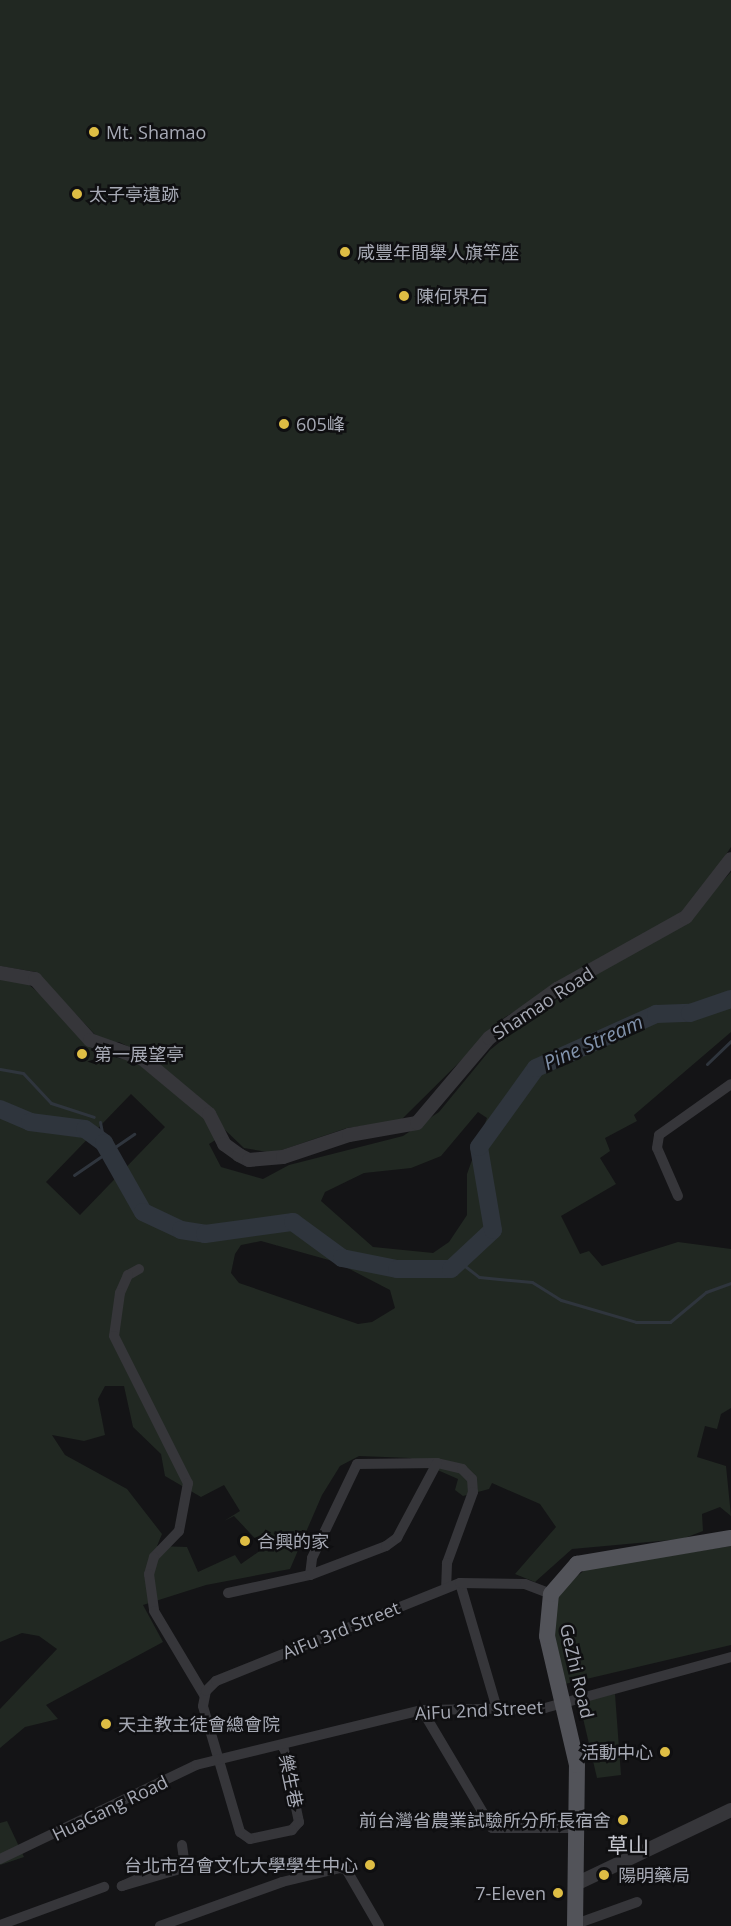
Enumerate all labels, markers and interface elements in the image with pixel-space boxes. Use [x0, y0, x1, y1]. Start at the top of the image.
place label: Mt. Shamao [106, 121, 206, 143]
marker: Mt. Shamao [87, 125, 101, 139]
place label: 太子亭遺跡 [89, 183, 179, 205]
marker: 太子亭遺跡 [70, 187, 84, 201]
place label: 咸豐年間舉人旗竿座 [357, 241, 519, 263]
marker: 咸豐年間舉人旗竿座 [338, 245, 352, 259]
place label: 陳何界石 [416, 285, 488, 307]
marker: 陳何界石 [397, 289, 411, 303]
place label: 605峰 [296, 413, 345, 435]
marker: 605峰 [277, 417, 291, 431]
street label: Shamao Road [488, 962, 598, 1044]
water label: Pine Stream [540, 1009, 646, 1075]
place label: 第一展望亭 [94, 1043, 184, 1065]
marker: 第一展望亭 [75, 1047, 89, 1061]
place label: 合興的家 [257, 1530, 329, 1552]
marker: 合興的家 [238, 1534, 252, 1548]
street label: AiFu 3rd Street [279, 1597, 403, 1663]
street label: GeZhi Road [556, 1621, 598, 1721]
street label: AiFu 2nd Street [414, 1696, 544, 1724]
place label: 天主教主徒會總會院 [118, 1713, 280, 1735]
marker: 天主教主徒會總會院 [99, 1717, 113, 1731]
place label: 活動中心 [581, 1741, 653, 1763]
marker: 活動中心 [658, 1745, 672, 1759]
street label: 樂生巷 [275, 1752, 307, 1810]
street label: HuaGang Road [49, 1771, 171, 1845]
place label: 前台灣省農業試驗所分所長宿舍 [359, 1809, 611, 1831]
marker: 前台灣省農業試驗所分所長宿舍 [616, 1813, 630, 1827]
district label: 草山 [607, 1832, 649, 1858]
place label: 台北市召會文化大學學生中心 [124, 1854, 358, 1876]
marker: 台北市召會文化大學學生中心 [363, 1858, 377, 1872]
place label: 陽明藥局 [618, 1864, 690, 1886]
marker: 陽明藥局 [595, 1866, 613, 1884]
place label: 7-Eleven [475, 1882, 546, 1904]
marker: 7-Eleven [551, 1886, 565, 1900]

